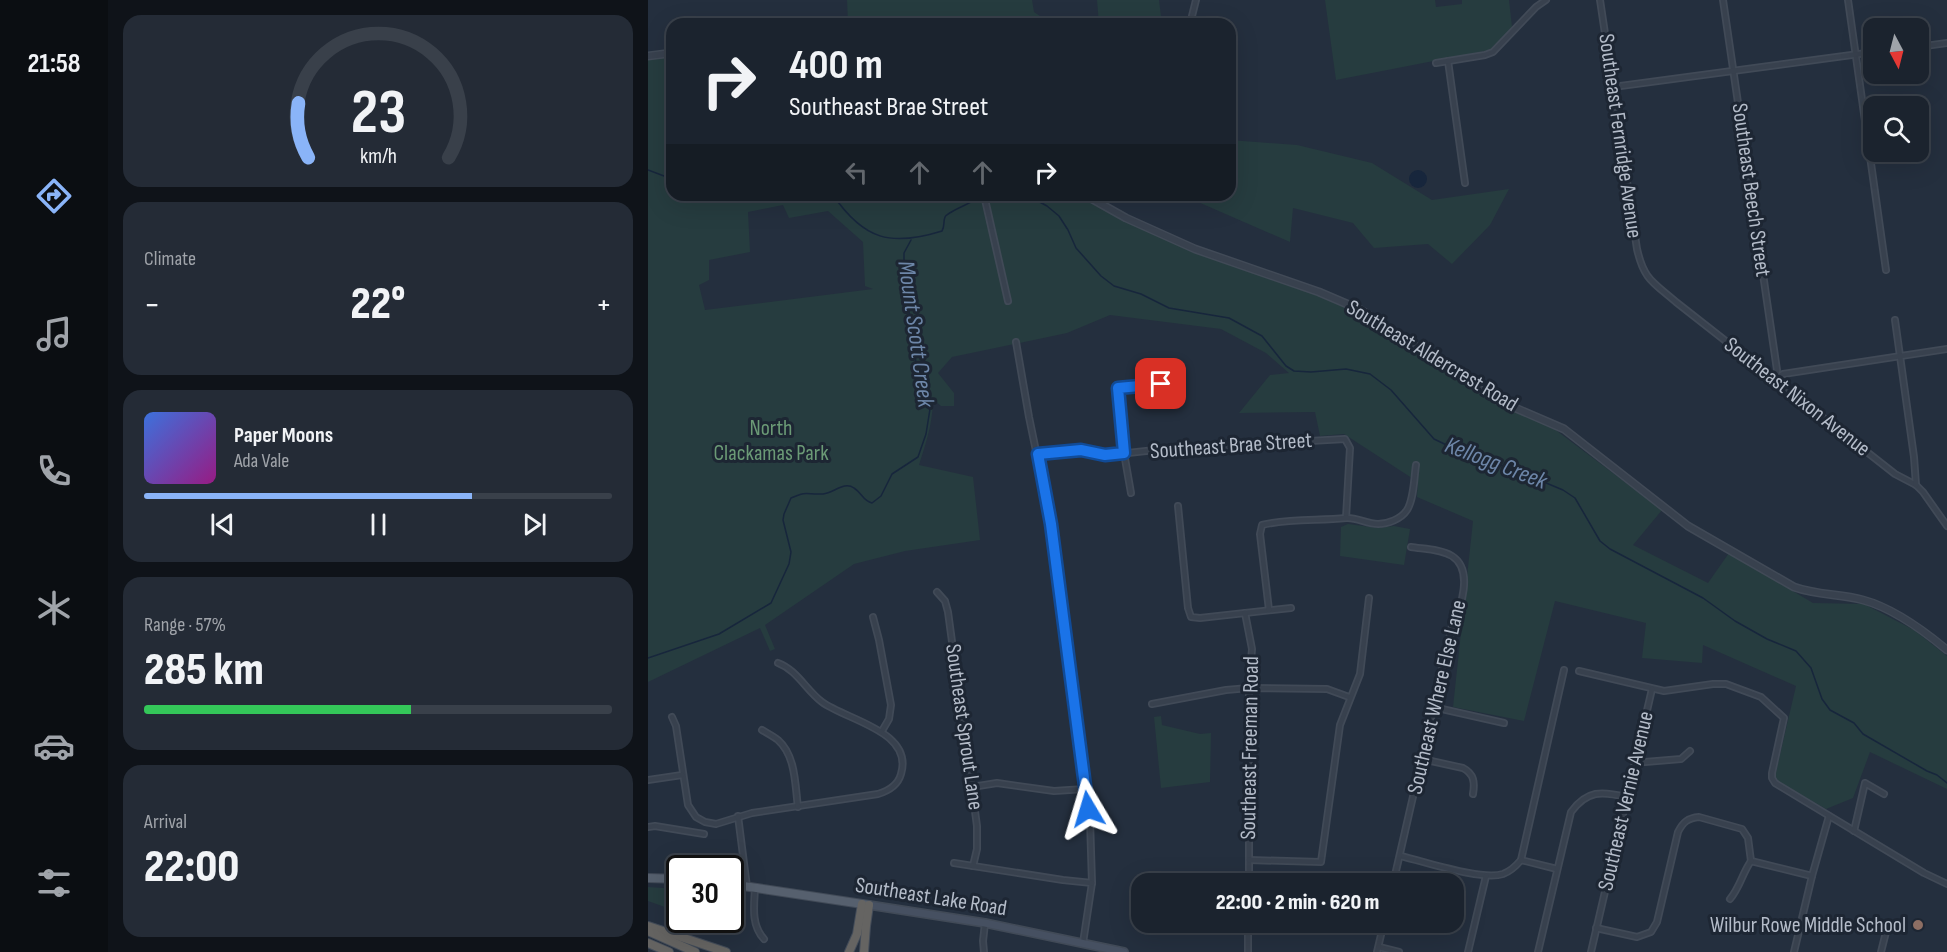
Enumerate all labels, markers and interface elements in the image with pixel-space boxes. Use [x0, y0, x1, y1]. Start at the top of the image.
north arrow [1863, 18, 1929, 84]
map controls [1863, 18, 1929, 162]
street label: Southeast Fernridge Avenue [1592, 32, 1648, 240]
text: 400 m [789, 40, 883, 91]
icon: right [690, 42, 768, 120]
text: 21:58 [27, 48, 81, 80]
text: 23 [350, 76, 406, 151]
text: Southeast Brae Street [789, 91, 988, 123]
button: search [1863, 96, 1929, 162]
street label: Southeast Beech Street [1725, 102, 1777, 279]
text: km/h [359, 145, 397, 170]
icon: left [840, 156, 873, 189]
icon: ahead [903, 156, 936, 189]
icon: ahead [966, 156, 999, 189]
icon: right [1029, 156, 1062, 189]
icon: directions [33, 175, 75, 217]
text: Climate [144, 247, 196, 271]
water label: Mount Scott Creek [891, 259, 941, 410]
text: 22° [350, 277, 406, 332]
text: − [144, 285, 160, 325]
text: + [596, 285, 612, 325]
street label: Southeast Aldercrest Road [1341, 294, 1523, 418]
icon: music [33, 313, 75, 355]
street label: Southeast Nixon Avenue [1718, 331, 1876, 463]
pin [1135, 358, 1186, 409]
icon: arrive [1144, 367, 1177, 400]
park label: North Clackamas Park [713, 415, 829, 467]
text: Paper Moons [234, 422, 333, 449]
street label: Southeast Brae Street [1149, 427, 1313, 465]
water label: Kellogg Creek [1441, 430, 1552, 496]
text: Ada Vale [234, 449, 289, 473]
icon: phone [33, 450, 75, 492]
icon: previous [206, 508, 239, 541]
icon: pause [362, 508, 395, 541]
icon: next [518, 508, 551, 541]
icon: climate [33, 587, 75, 629]
street label: Southeast Where Else Lane [1402, 597, 1472, 797]
text: Range · 57% [144, 613, 226, 637]
street label: Southeast Sprout Lane [939, 642, 989, 812]
text: 285 km [144, 643, 264, 698]
street label: Southeast Freeman Road [1235, 656, 1265, 840]
street label: Southeast Vernie Avenue [1592, 709, 1660, 893]
icon: car [33, 725, 75, 767]
position arrow [1056, 777, 1120, 841]
text: Arrival [144, 810, 187, 834]
text: 22:00 [144, 840, 239, 895]
speed limit sign: 30 [666, 855, 744, 933]
icon: filters [33, 862, 75, 904]
street label: Southeast Lake Road [853, 872, 1009, 922]
text: 22:00 · 2 min · 620 m [1216, 889, 1379, 916]
place label: Wilbur Rowe Middle School [1710, 912, 1906, 939]
marker: Wilbur Rowe Middle School [1911, 918, 1925, 932]

